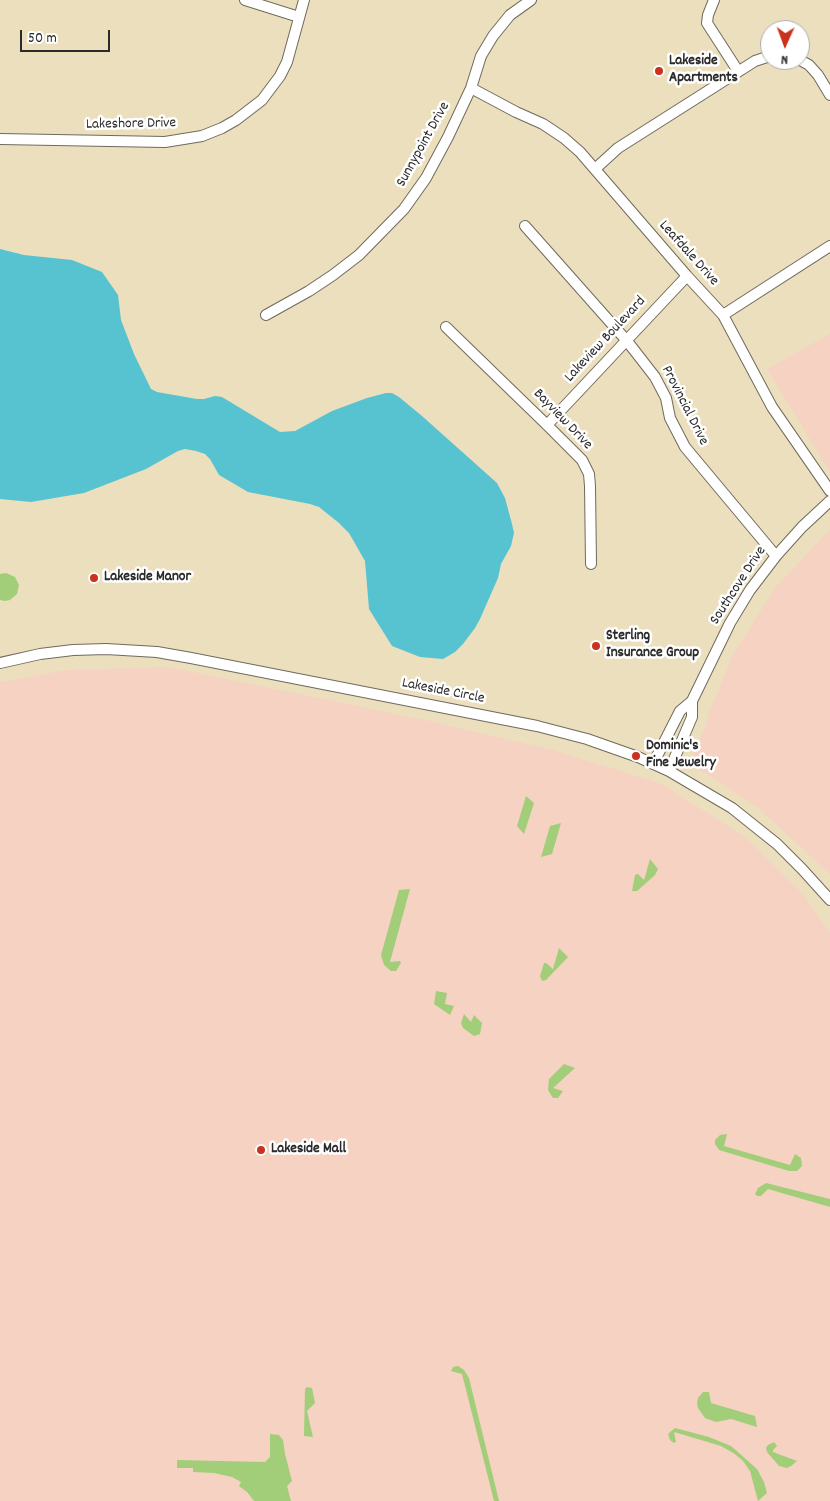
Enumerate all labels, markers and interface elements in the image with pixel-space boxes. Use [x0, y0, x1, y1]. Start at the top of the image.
scale bar [22, 20, 112, 52]
north arrow [760, 20, 810, 70]
text: 50 m [28, 28, 57, 50]
text: N [781, 49, 788, 69]
place label: Lakeside Apartments [669, 53, 738, 88]
marker: Lakeside Apartments [653, 65, 665, 77]
street label: Sunnypoint Drive [393, 99, 455, 191]
street label: Lakeshore Drive [86, 115, 176, 135]
street label: Leafdale Drive [654, 218, 722, 290]
street label: Lakeview Boulevard [562, 293, 650, 387]
street label: Provincial Drive [656, 363, 712, 449]
street label: Bayview Drive [528, 386, 596, 454]
street label: Southcove Drive [707, 543, 771, 629]
place label: Lakeside Manor [104, 569, 191, 587]
marker: Lakeside Manor [88, 572, 100, 584]
place label: Sterling Insurance Group [606, 628, 699, 663]
marker: Sterling Insurance Group [590, 640, 602, 652]
street label: Lakeside Circle [400, 675, 486, 709]
place label: Dominic's Fine Jewelry [646, 738, 716, 773]
marker: Dominic's Fine Jewelry [630, 750, 642, 762]
place label: Lakeside Mall [271, 1141, 346, 1159]
marker: Lakeside Mall [255, 1144, 267, 1156]

